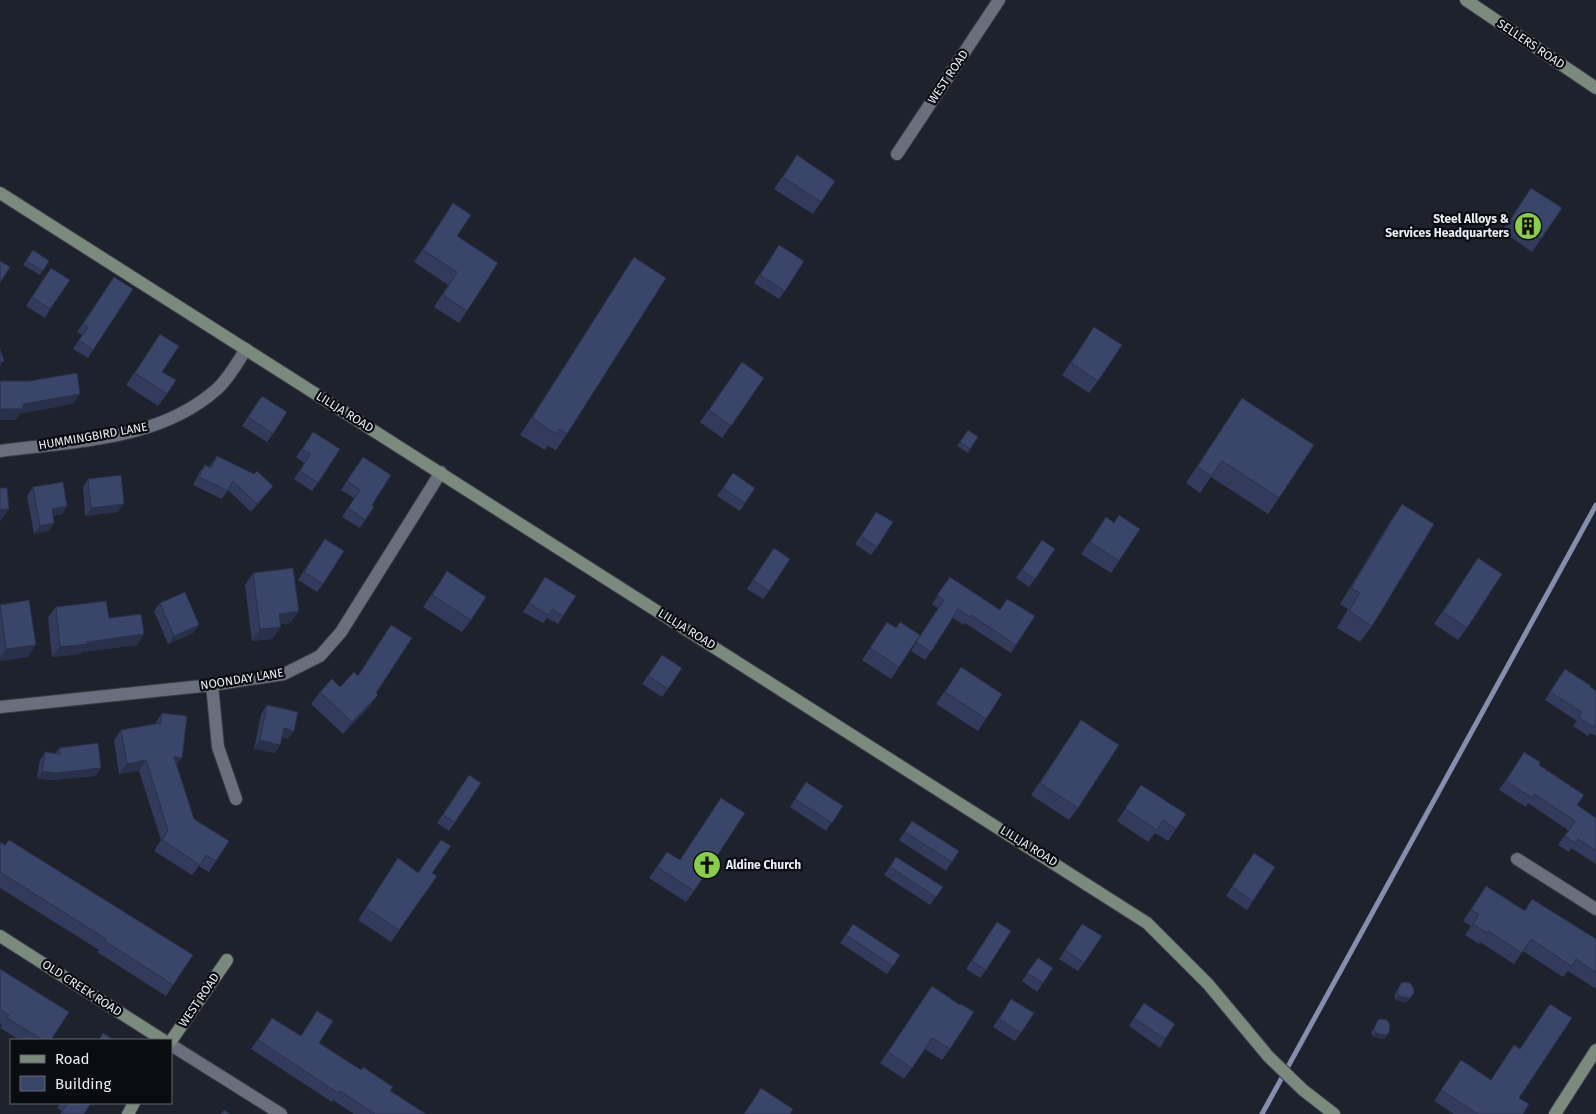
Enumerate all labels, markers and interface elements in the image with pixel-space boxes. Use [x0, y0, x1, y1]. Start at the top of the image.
street label: SELLERS ROAD [1495, 16, 1568, 72]
street label: WEST ROAD [925, 47, 971, 107]
building icon: Steel Alloys & Services Headquarters [1513, 211, 1543, 241]
place label: Steel Alloys & Services Headquarters [1385, 212, 1509, 240]
street label: LILLJA ROAD [314, 389, 376, 435]
street label: HUMMINGBIRD LANE [37, 420, 149, 452]
street label: LILLJA ROAD [656, 606, 718, 652]
street label: NOONDAY LANE [199, 666, 285, 692]
street label: LILLJA ROAD [998, 823, 1060, 869]
church icon: Aldine Church [692, 850, 722, 880]
place label: Aldine Church [725, 858, 801, 872]
street label: OLD CREEK ROAD [40, 957, 125, 1019]
street label: WEST ROAD [176, 970, 222, 1030]
legend [10, 1039, 172, 1104]
text: Road [55, 1050, 90, 1068]
text: Building [55, 1075, 111, 1093]

